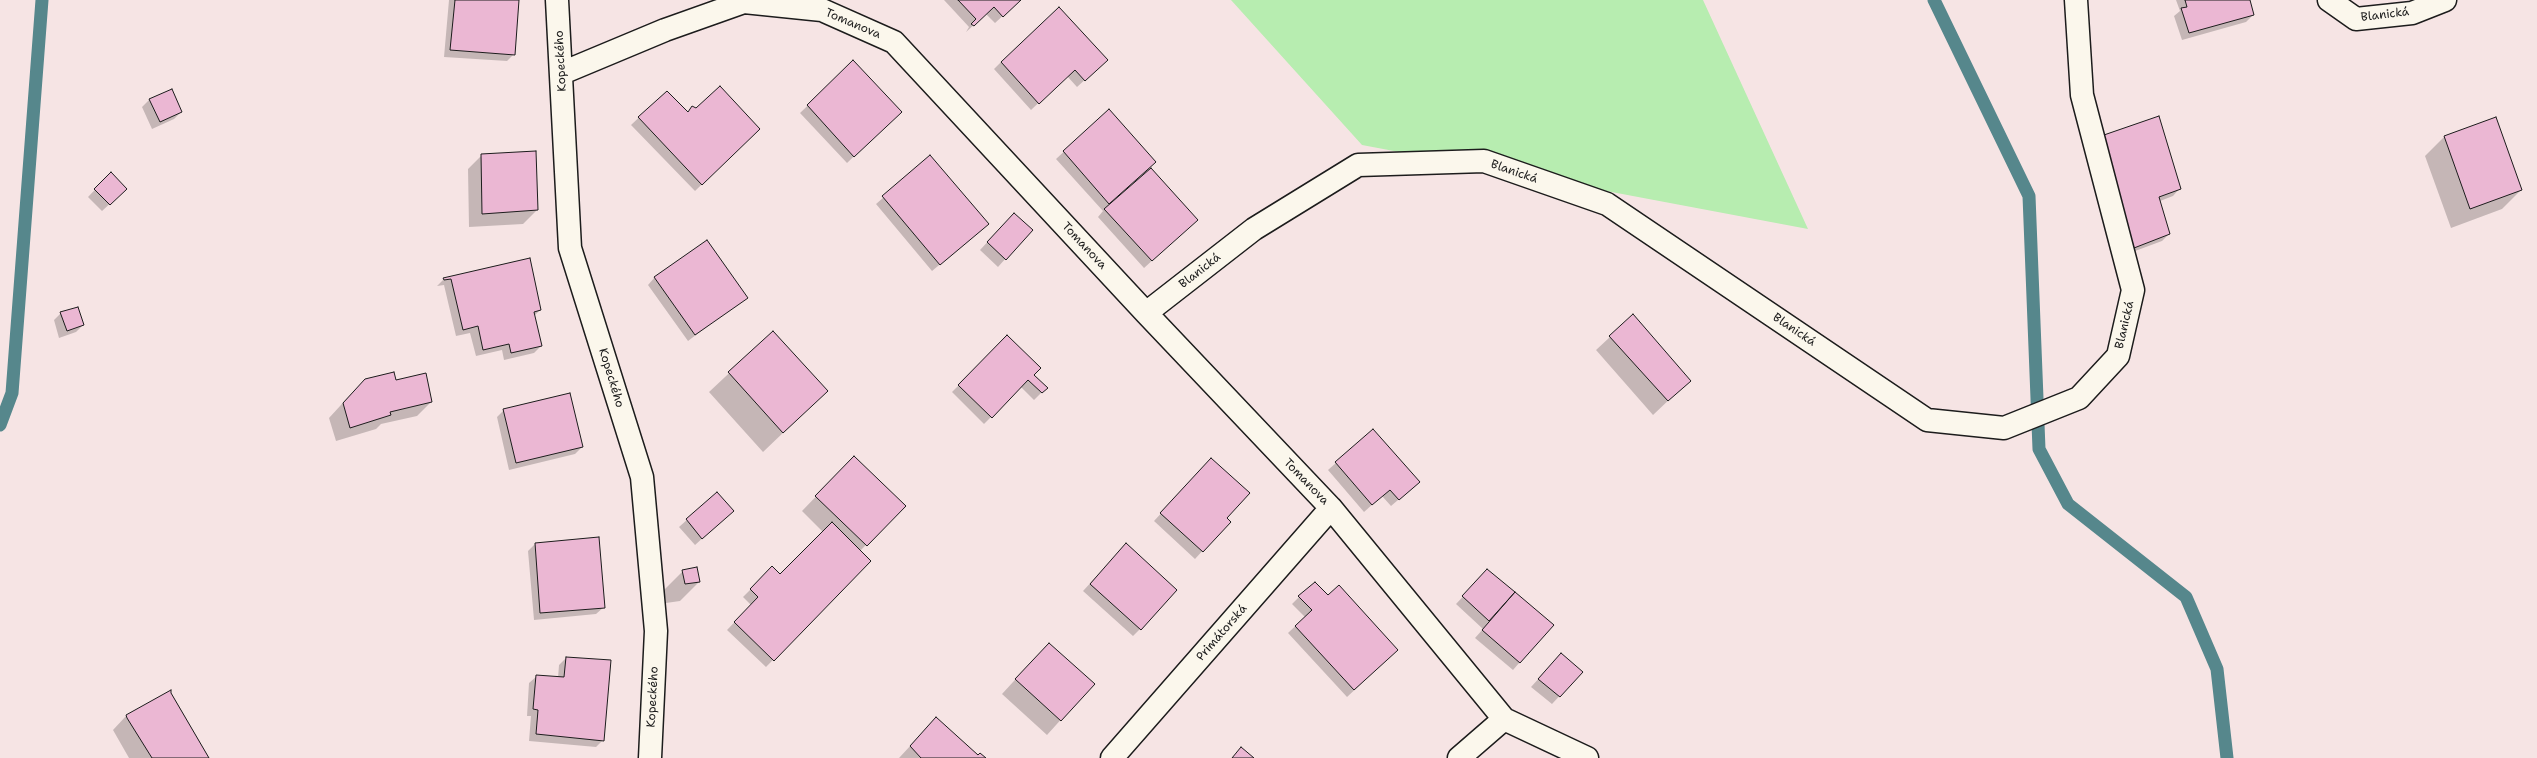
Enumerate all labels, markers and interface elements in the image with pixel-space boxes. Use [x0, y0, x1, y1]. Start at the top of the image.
street label: Blanická [2360, 5, 2410, 25]
street label: Tomanova [823, 6, 883, 42]
street label: Kopeckého [552, 30, 570, 92]
street label: Blanická [1489, 157, 1539, 187]
street label: Tomanova [1059, 219, 1109, 273]
street label: Blanická [1176, 250, 1224, 292]
street label: Blanická [2113, 300, 2137, 350]
street label: Blanická [1770, 310, 1818, 350]
street label: Kopeckého [595, 347, 627, 409]
street label: Tomanova [1280, 456, 1332, 508]
street label: Primátorská [1194, 602, 1250, 664]
street label: Kopeckého [644, 666, 662, 728]

